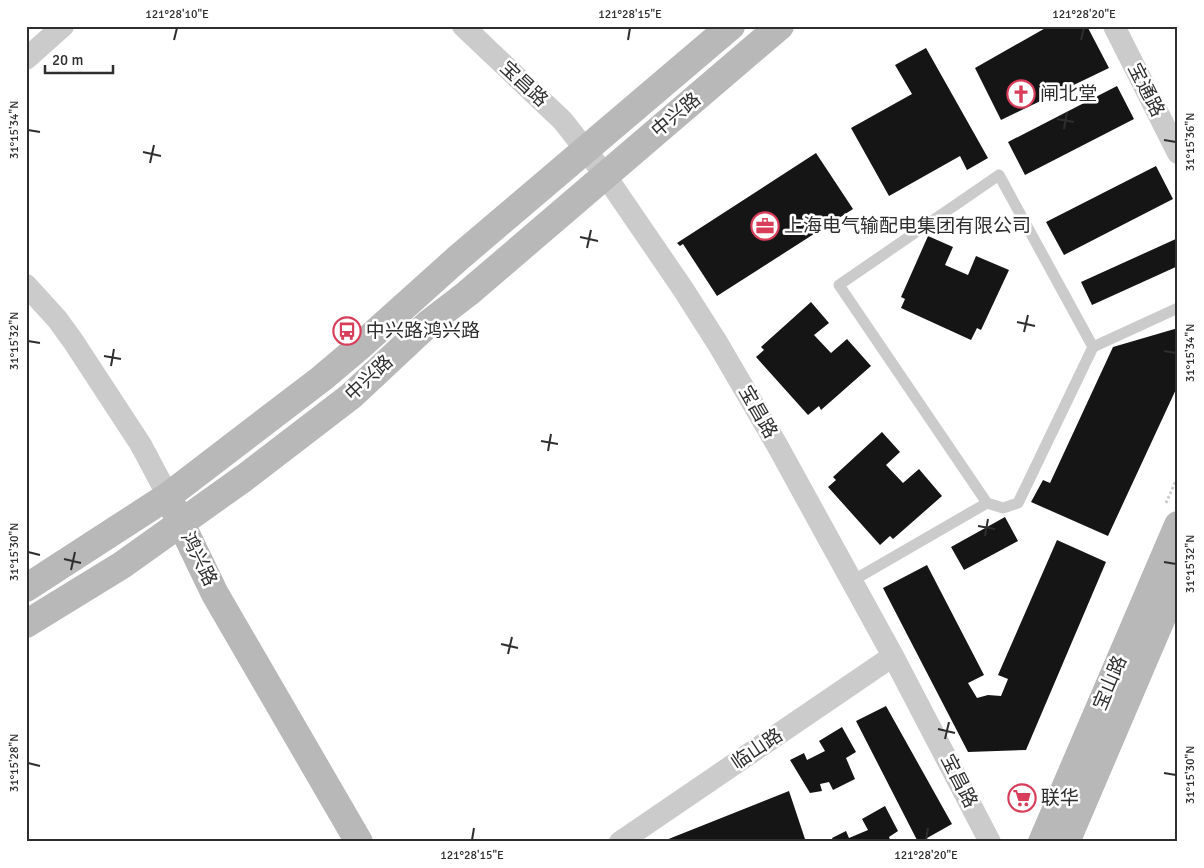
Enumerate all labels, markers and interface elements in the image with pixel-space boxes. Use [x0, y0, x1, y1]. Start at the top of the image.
text: 121°28'10"E [145, 7, 209, 22]
text: 121°28'15"E [598, 7, 662, 22]
text: 121°28'20"E [1052, 7, 1116, 22]
scale bar [45, 42, 112, 74]
text: 20 m [52, 51, 83, 69]
street label: 宝昌路 [495, 56, 553, 112]
street label: 宝通路 [1122, 59, 1170, 121]
church icon: 闸北堂 [1006, 79, 1036, 109]
place label: 闸北堂 [1040, 82, 1097, 106]
street label: 中兴路 [646, 87, 706, 143]
text: 31°15'34"N [7, 101, 22, 159]
text: 31°15'36"N [1183, 113, 1198, 171]
office icon: 上海电气输配电集团有限公司 [750, 211, 780, 241]
place label: 上海电气输配电集团有限公司 [784, 214, 1031, 238]
text: 31°15'32"N [7, 312, 22, 370]
bus stop icon: 中兴路鸿兴路 [332, 316, 362, 346]
place label: 中兴路鸿兴路 [366, 319, 480, 343]
text: 31°15'34"N [1183, 324, 1198, 382]
street label: 中兴路 [340, 350, 398, 406]
street label: 宝昌路 [733, 381, 783, 443]
text: 31°15'30"N [7, 523, 22, 581]
street label: 鸿兴路 [176, 528, 222, 590]
text: 31°15'32"N [1183, 535, 1198, 593]
street label: 宝山路 [1088, 652, 1132, 714]
street label: 临山路 [727, 723, 787, 775]
text: 31°15'28"N [7, 734, 22, 792]
text: 31°15'30"N [1183, 746, 1198, 804]
street label: 宝昌路 [935, 750, 983, 812]
supermarket icon: 联华 [1007, 783, 1037, 813]
place label: 联华 [1041, 786, 1079, 810]
text: 121°28'15"E [440, 848, 504, 863]
text: 121°28'20"E [894, 848, 958, 863]

